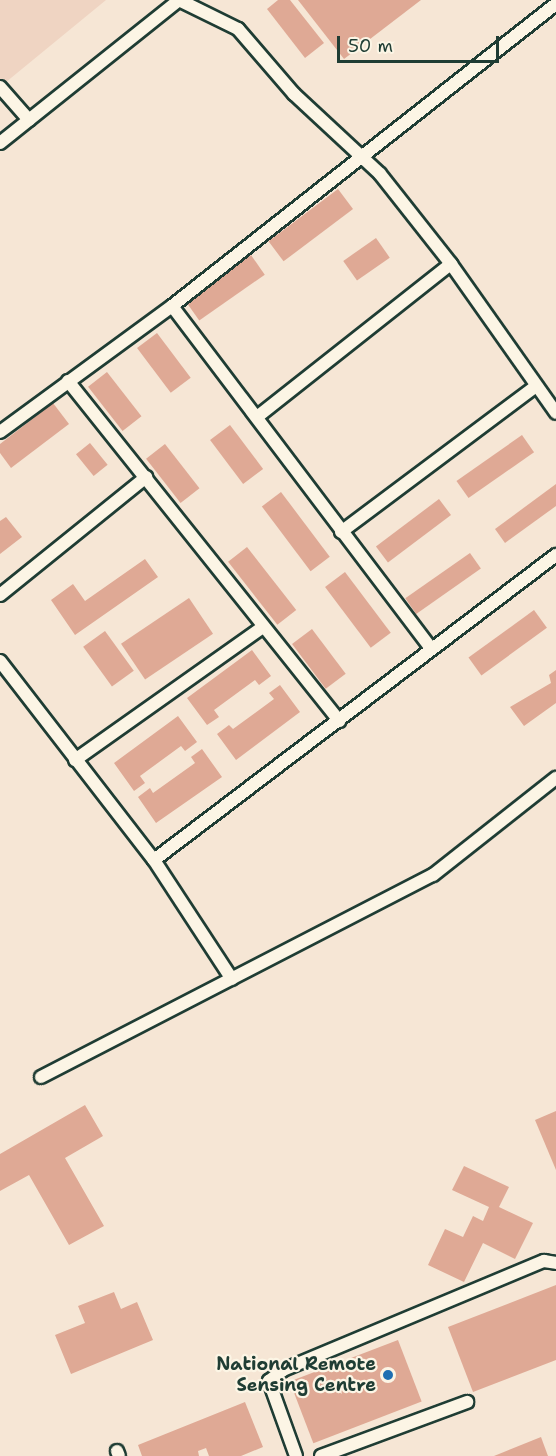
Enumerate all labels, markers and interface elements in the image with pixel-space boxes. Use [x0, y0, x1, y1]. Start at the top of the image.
scale bar [340, 24, 502, 62]
text: 50 m [348, 34, 393, 58]
place label: National Remote Sensing Centre [216, 1354, 376, 1396]
marker: National Remote Sensing Centre [381, 1368, 395, 1382]

